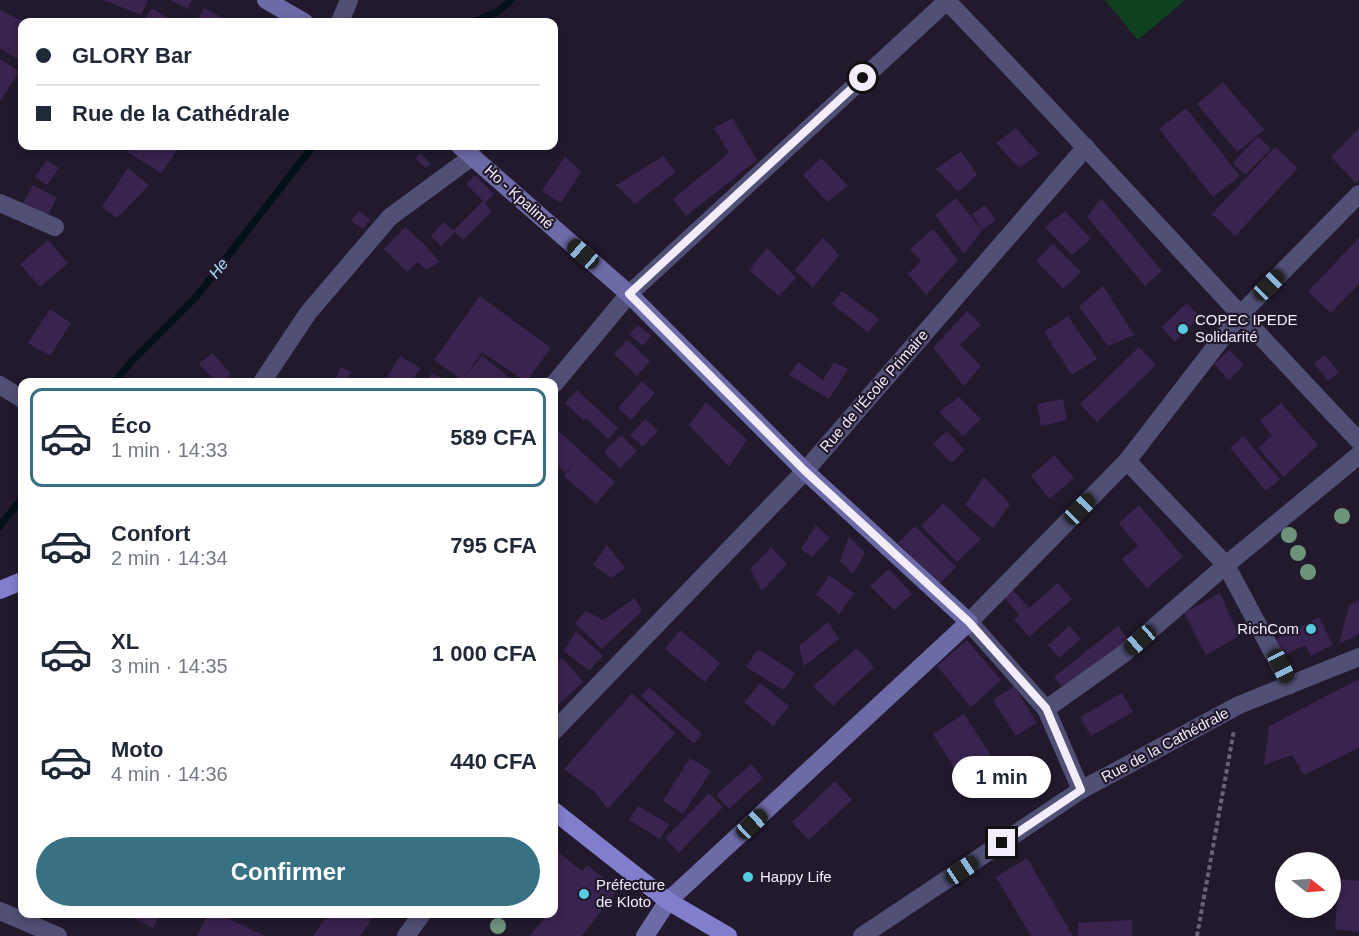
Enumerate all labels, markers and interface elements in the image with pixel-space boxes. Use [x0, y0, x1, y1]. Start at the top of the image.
text: GLORY Bar [72, 43, 192, 68]
route start [849, 64, 876, 91]
text: Rue de la Cathédrale [72, 101, 290, 126]
street label: Ho - Kpalimé [481, 161, 557, 232]
car [564, 235, 602, 273]
water label: He [205, 255, 231, 282]
car [1250, 266, 1288, 304]
place label: COPEC IPEDE Solidarité [1195, 311, 1298, 345]
marker: COPEC IPEDE Solidarité [1176, 322, 1190, 336]
street label: Rue de l'École Primaire [816, 326, 931, 455]
icon: car [39, 411, 93, 465]
text: Éco [111, 413, 151, 438]
text: 589 CFA [450, 425, 537, 450]
text: 1 min · 14:33 [111, 439, 228, 461]
car [1061, 490, 1099, 528]
icon: car [39, 519, 93, 573]
text: Confort [111, 521, 190, 546]
text: 795 CFA [450, 533, 537, 558]
text: 2 min · 14:34 [111, 547, 228, 569]
place label: RichCom [1237, 620, 1299, 637]
car [1121, 621, 1159, 659]
marker: RichCom [1304, 622, 1318, 636]
icon: car [39, 627, 93, 681]
text: XL [111, 629, 139, 654]
text: 1 000 CFA [432, 641, 537, 666]
car [1265, 646, 1297, 686]
text: 3 min · 14:35 [111, 655, 228, 677]
street label: Rue de la Cathédrale [1098, 704, 1231, 785]
icon: car [39, 735, 93, 789]
text: Moto [111, 737, 164, 762]
text: 440 CFA [450, 749, 537, 774]
callout: 1 min [952, 756, 1052, 798]
text: 4 min · 14:36 [111, 763, 228, 785]
text: 1 min [975, 766, 1028, 788]
car [733, 805, 771, 843]
route end [988, 829, 1015, 856]
button: Confirmer [36, 837, 540, 906]
car [942, 852, 982, 888]
north arrow [1275, 852, 1341, 918]
map controls [1275, 852, 1341, 918]
place label: Happy Life [760, 868, 832, 885]
marker: Happy Life [741, 870, 755, 884]
place label: Préfecture de Kloto [596, 876, 665, 910]
marker: Préfecture de Kloto [577, 887, 591, 901]

